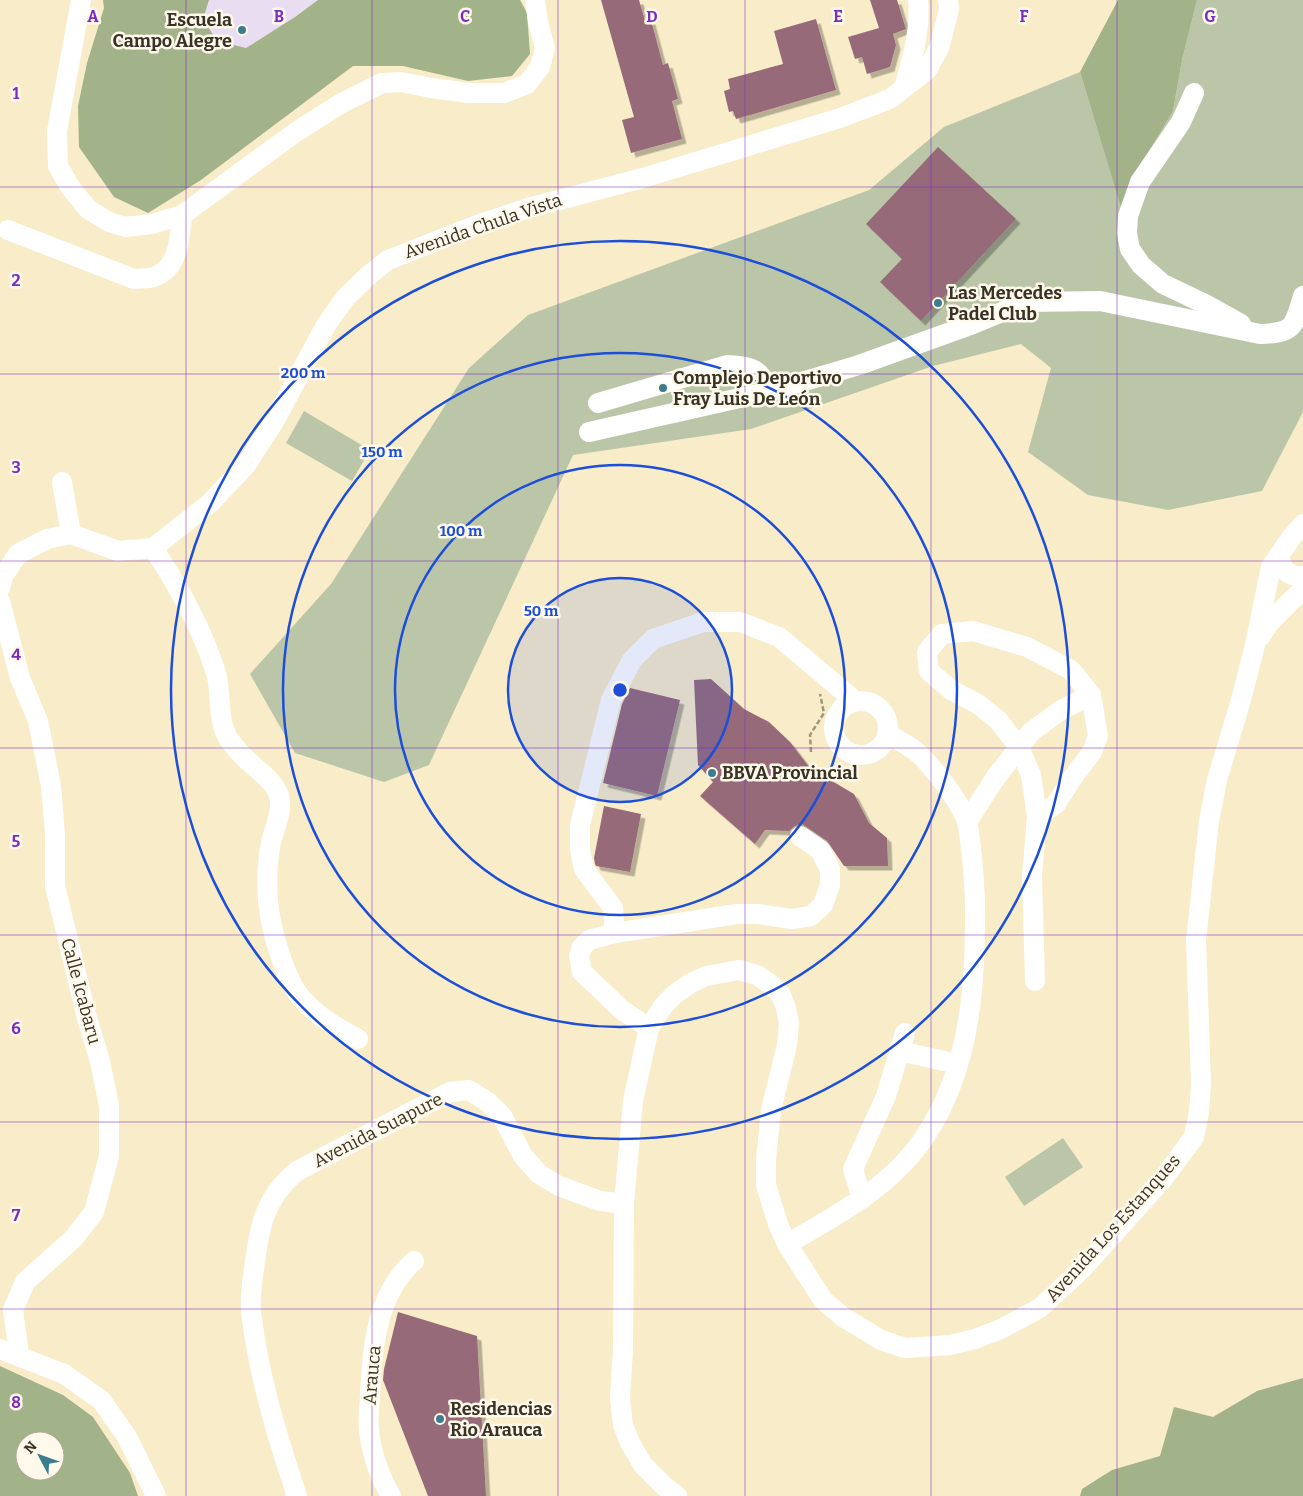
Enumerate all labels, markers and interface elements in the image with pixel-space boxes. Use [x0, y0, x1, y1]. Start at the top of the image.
text: A [87, 7, 99, 26]
text: B [274, 7, 284, 26]
text: C [460, 7, 470, 26]
text: D [646, 7, 658, 26]
text: E [833, 7, 843, 26]
text: F [1020, 7, 1029, 26]
text: G [1204, 7, 1216, 26]
place label: Escuela Campo Alegre [113, 9, 232, 52]
marker: Escuela Campo Alegre [236, 24, 248, 36]
text: 1 [13, 84, 20, 103]
street label: Avenida Chula Vista [401, 189, 565, 263]
text: 2 [11, 271, 21, 290]
place label: Las Mercedes Padel Club [948, 282, 1062, 325]
marker: Las Mercedes Padel Club [932, 297, 944, 309]
text: 200 m [281, 364, 326, 382]
place label: Complejo Deportivo Fray Luis De León [673, 367, 842, 410]
marker: Complejo Deportivo Fray Luis De León [657, 382, 669, 394]
text: 150 m [361, 443, 403, 461]
text: 3 [11, 458, 21, 477]
text: 100 m [440, 522, 483, 540]
text: 50 m [524, 602, 559, 620]
text: 4 [11, 645, 21, 664]
centre of rings [611, 681, 629, 699]
place label: BBVA Provincial [722, 762, 858, 784]
marker: BBVA Provincial [706, 767, 718, 779]
text: 5 [12, 832, 21, 851]
street label: Calle Icabaru [56, 936, 106, 1046]
text: 6 [11, 1019, 21, 1038]
street label: Avenida Suapure [310, 1088, 446, 1172]
street label: Avenida Los Estanques [1041, 1150, 1185, 1306]
text: 7 [12, 1206, 21, 1225]
street label: Arauca [358, 1344, 386, 1406]
text: 8 [11, 1393, 21, 1412]
place label: Residencias Rio Arauca [450, 1398, 552, 1441]
marker: Residencias Rio Arauca [434, 1413, 446, 1425]
north arrow [15, 1431, 65, 1481]
text: N [21, 1438, 41, 1457]

